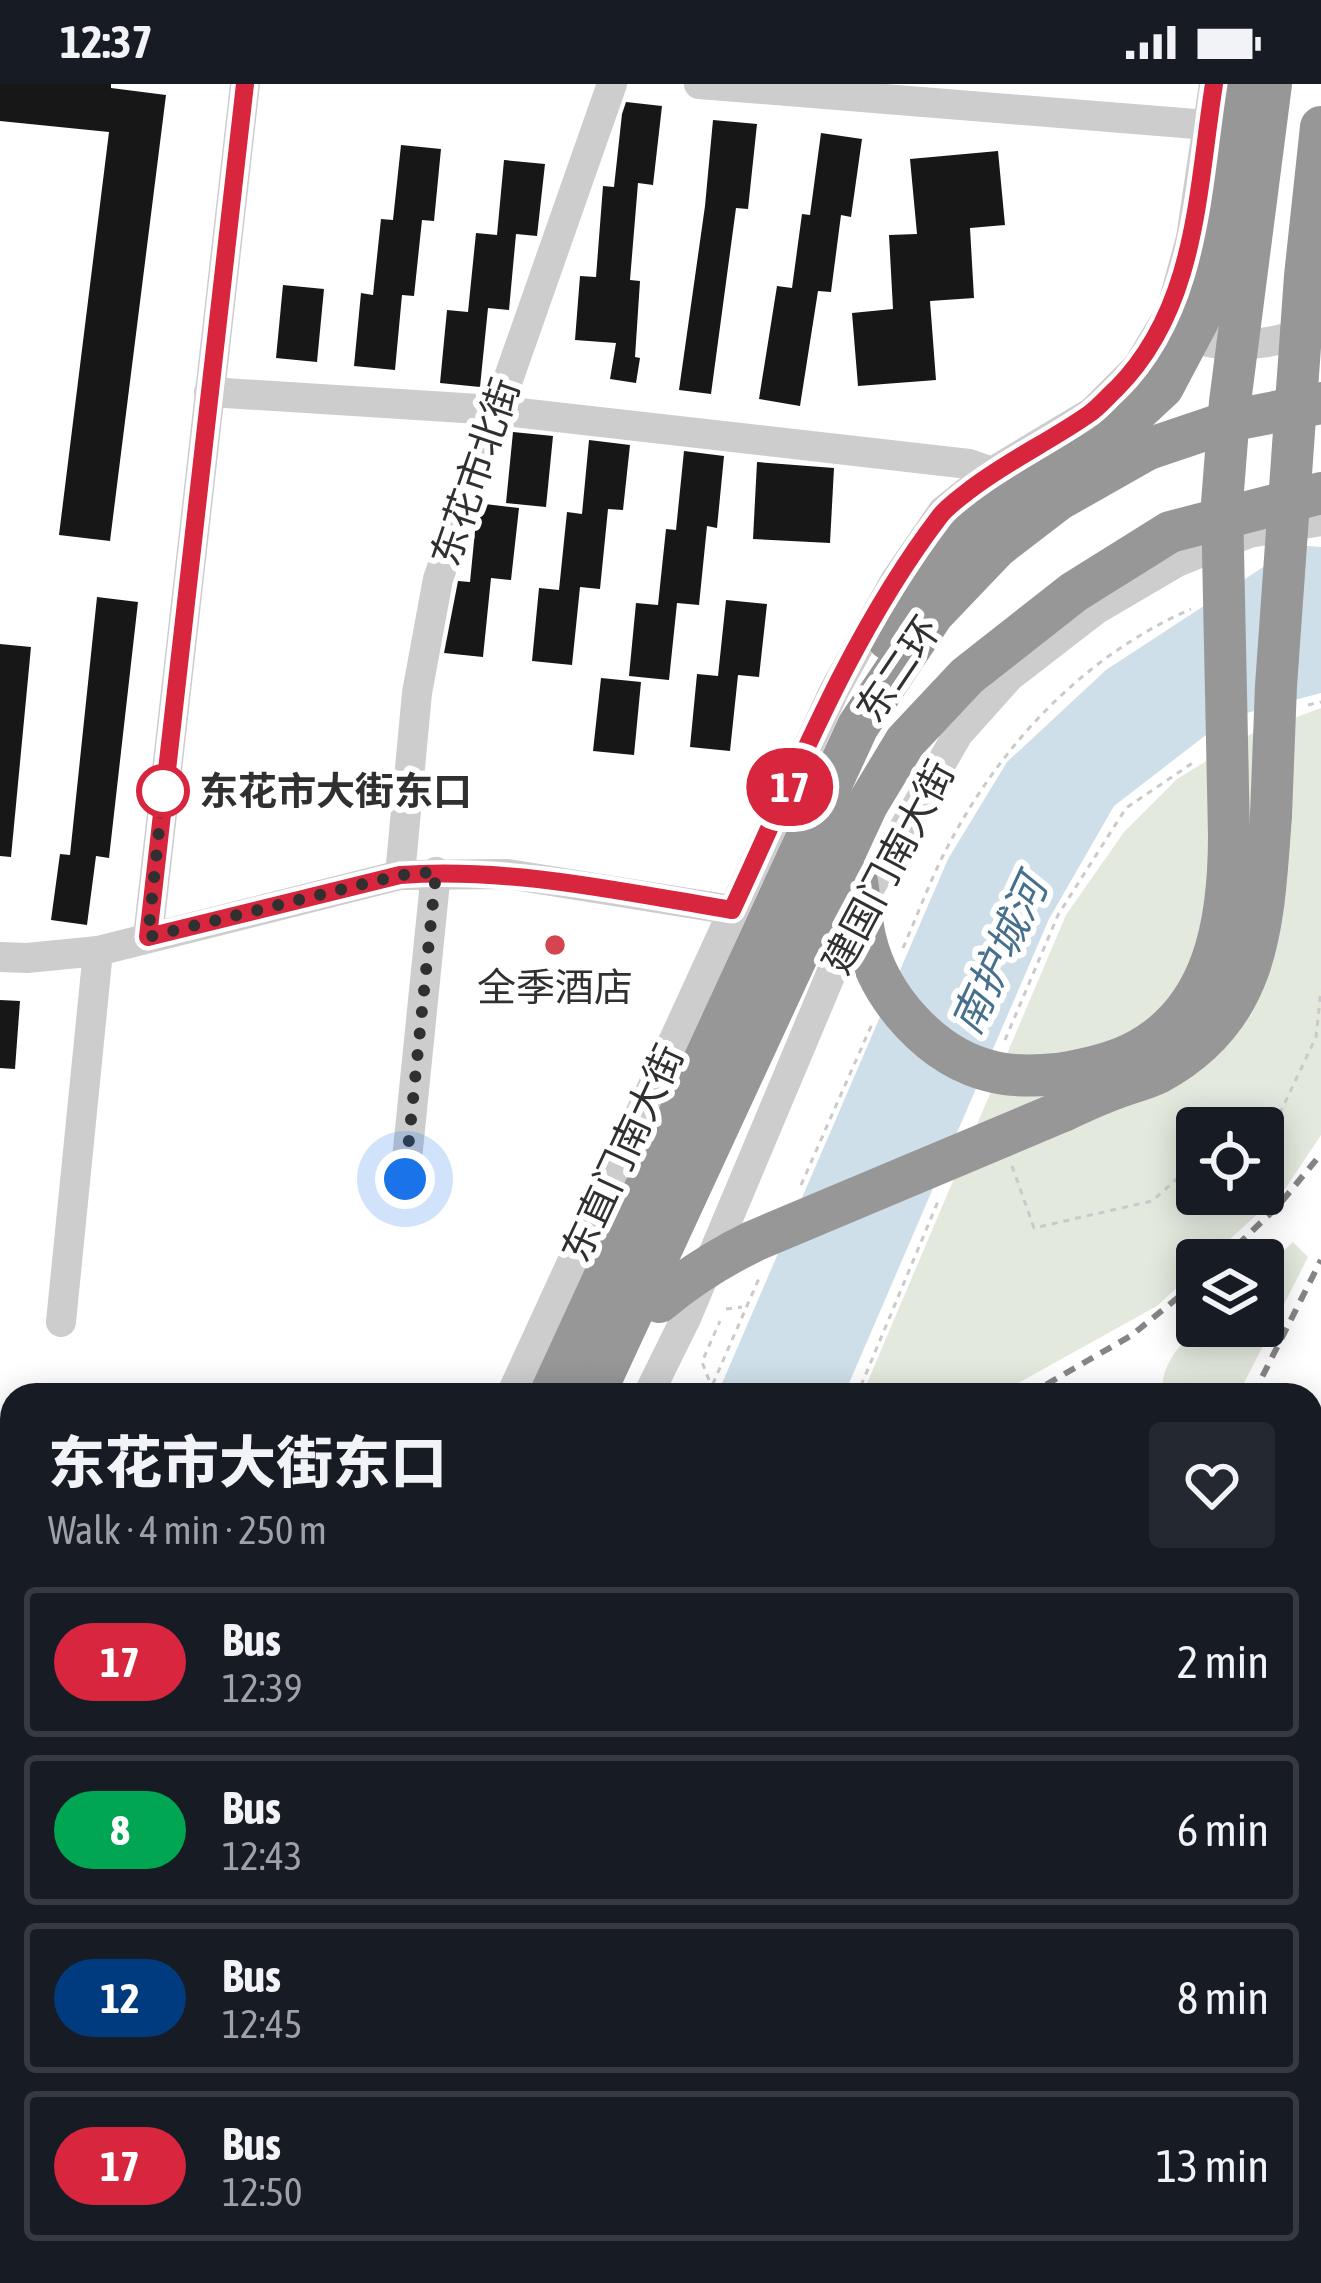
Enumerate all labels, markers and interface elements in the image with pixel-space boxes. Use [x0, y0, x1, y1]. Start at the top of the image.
text: 12:37 [60, 16, 153, 68]
street label: 东花市北街 [422, 373, 528, 571]
street label: 东二环 [847, 608, 949, 730]
line badge: 17 [736, 748, 844, 826]
street label: 建国门南大街 [814, 753, 962, 981]
text: 17 [770, 763, 810, 811]
marker: 东花市大街东口 [138, 766, 188, 816]
place label: 东花市大街东口 [199, 769, 472, 813]
water label: 南护城河 [942, 862, 1059, 1041]
marker: 全季酒店 [542, 932, 568, 958]
place label: 全季酒店 [477, 965, 633, 1009]
street label: 东直门南大街 [553, 1038, 691, 1268]
map controls [1176, 1107, 1284, 1347]
button: locate [1176, 1107, 1284, 1215]
your location [375, 1149, 435, 1209]
button: layers [1176, 1239, 1284, 1347]
button: heart [1149, 1422, 1275, 1548]
text: 东花市大街东口 [48, 1430, 447, 1495]
text: Walk · 4 min · 250 m [48, 1508, 327, 1552]
text: Bus [222, 1614, 281, 1666]
text: 2 min [1177, 1636, 1269, 1688]
text: 17 [100, 1638, 140, 1686]
text: 12:39 [222, 1666, 302, 1710]
text: Bus [222, 1782, 281, 1834]
text: 6 min [1177, 1804, 1269, 1856]
text: 8 [110, 1806, 130, 1854]
text: 12:43 [222, 1834, 302, 1878]
text: Bus [222, 1950, 281, 2002]
text: 8 min [1177, 1972, 1269, 2024]
text: 12 [100, 1974, 140, 2022]
text: 12:45 [222, 2002, 302, 2046]
text: Bus [222, 2118, 281, 2170]
text: 13 min [1156, 2140, 1269, 2192]
text: 17 [100, 2142, 140, 2190]
text: 12:50 [222, 2170, 302, 2214]

